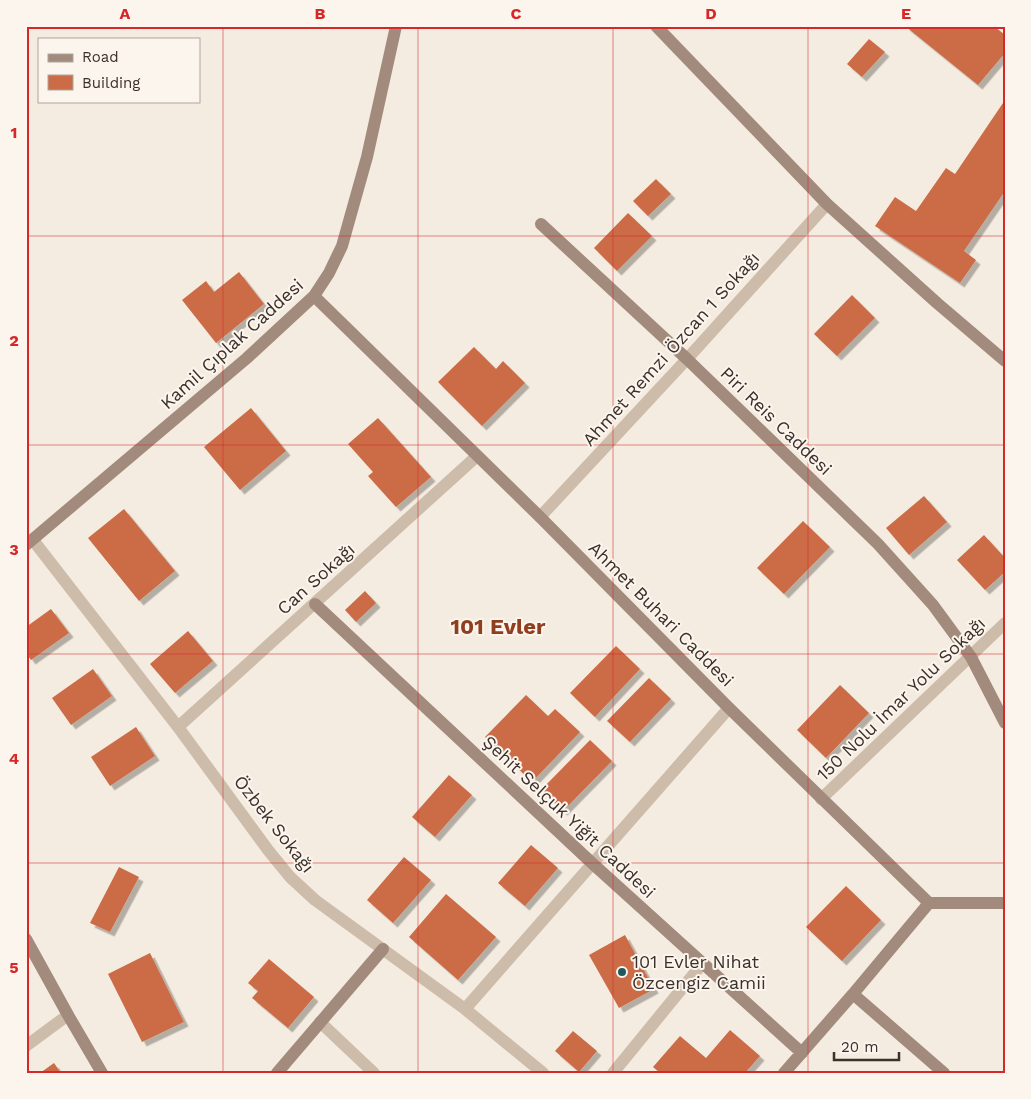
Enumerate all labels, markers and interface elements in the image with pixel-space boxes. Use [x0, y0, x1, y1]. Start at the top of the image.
text: A [120, 4, 131, 23]
text: B [315, 4, 326, 23]
text: C [511, 4, 522, 23]
text: D [705, 4, 717, 23]
text: E [901, 4, 911, 23]
legend [38, 38, 200, 102]
text: Road [82, 48, 119, 66]
text: Building [82, 74, 140, 92]
text: 1 [11, 123, 17, 142]
street label: Ahmet Remzi Özcan 1 Sokağı [578, 247, 763, 450]
street label: Kamil Çıplak Caddesi [156, 274, 307, 413]
text: 2 [9, 331, 19, 350]
street label: Piri Reis Caddesi [716, 362, 836, 479]
street label: Ahmet Buhari Caddesi [585, 537, 738, 690]
street label: Can Sokağı [273, 538, 359, 619]
text: 3 [9, 540, 19, 559]
street label: 150 Nolu İmar Yolu Sokağı [812, 613, 989, 785]
district label: 101 Evler [451, 614, 546, 639]
street label: Şehit Selçuk Yiğit Caddesi [479, 731, 660, 902]
text: 4 [9, 749, 19, 768]
street label: Özbek Sokağı [230, 771, 319, 876]
place label: 101 Evler Nihat Özcengiz Camii [632, 951, 766, 993]
text: 5 [9, 958, 19, 977]
marker: 101 Evler Nihat Özcengiz Camii [616, 966, 628, 978]
scale bar [834, 1029, 898, 1061]
text: 20 m [841, 1038, 879, 1056]

